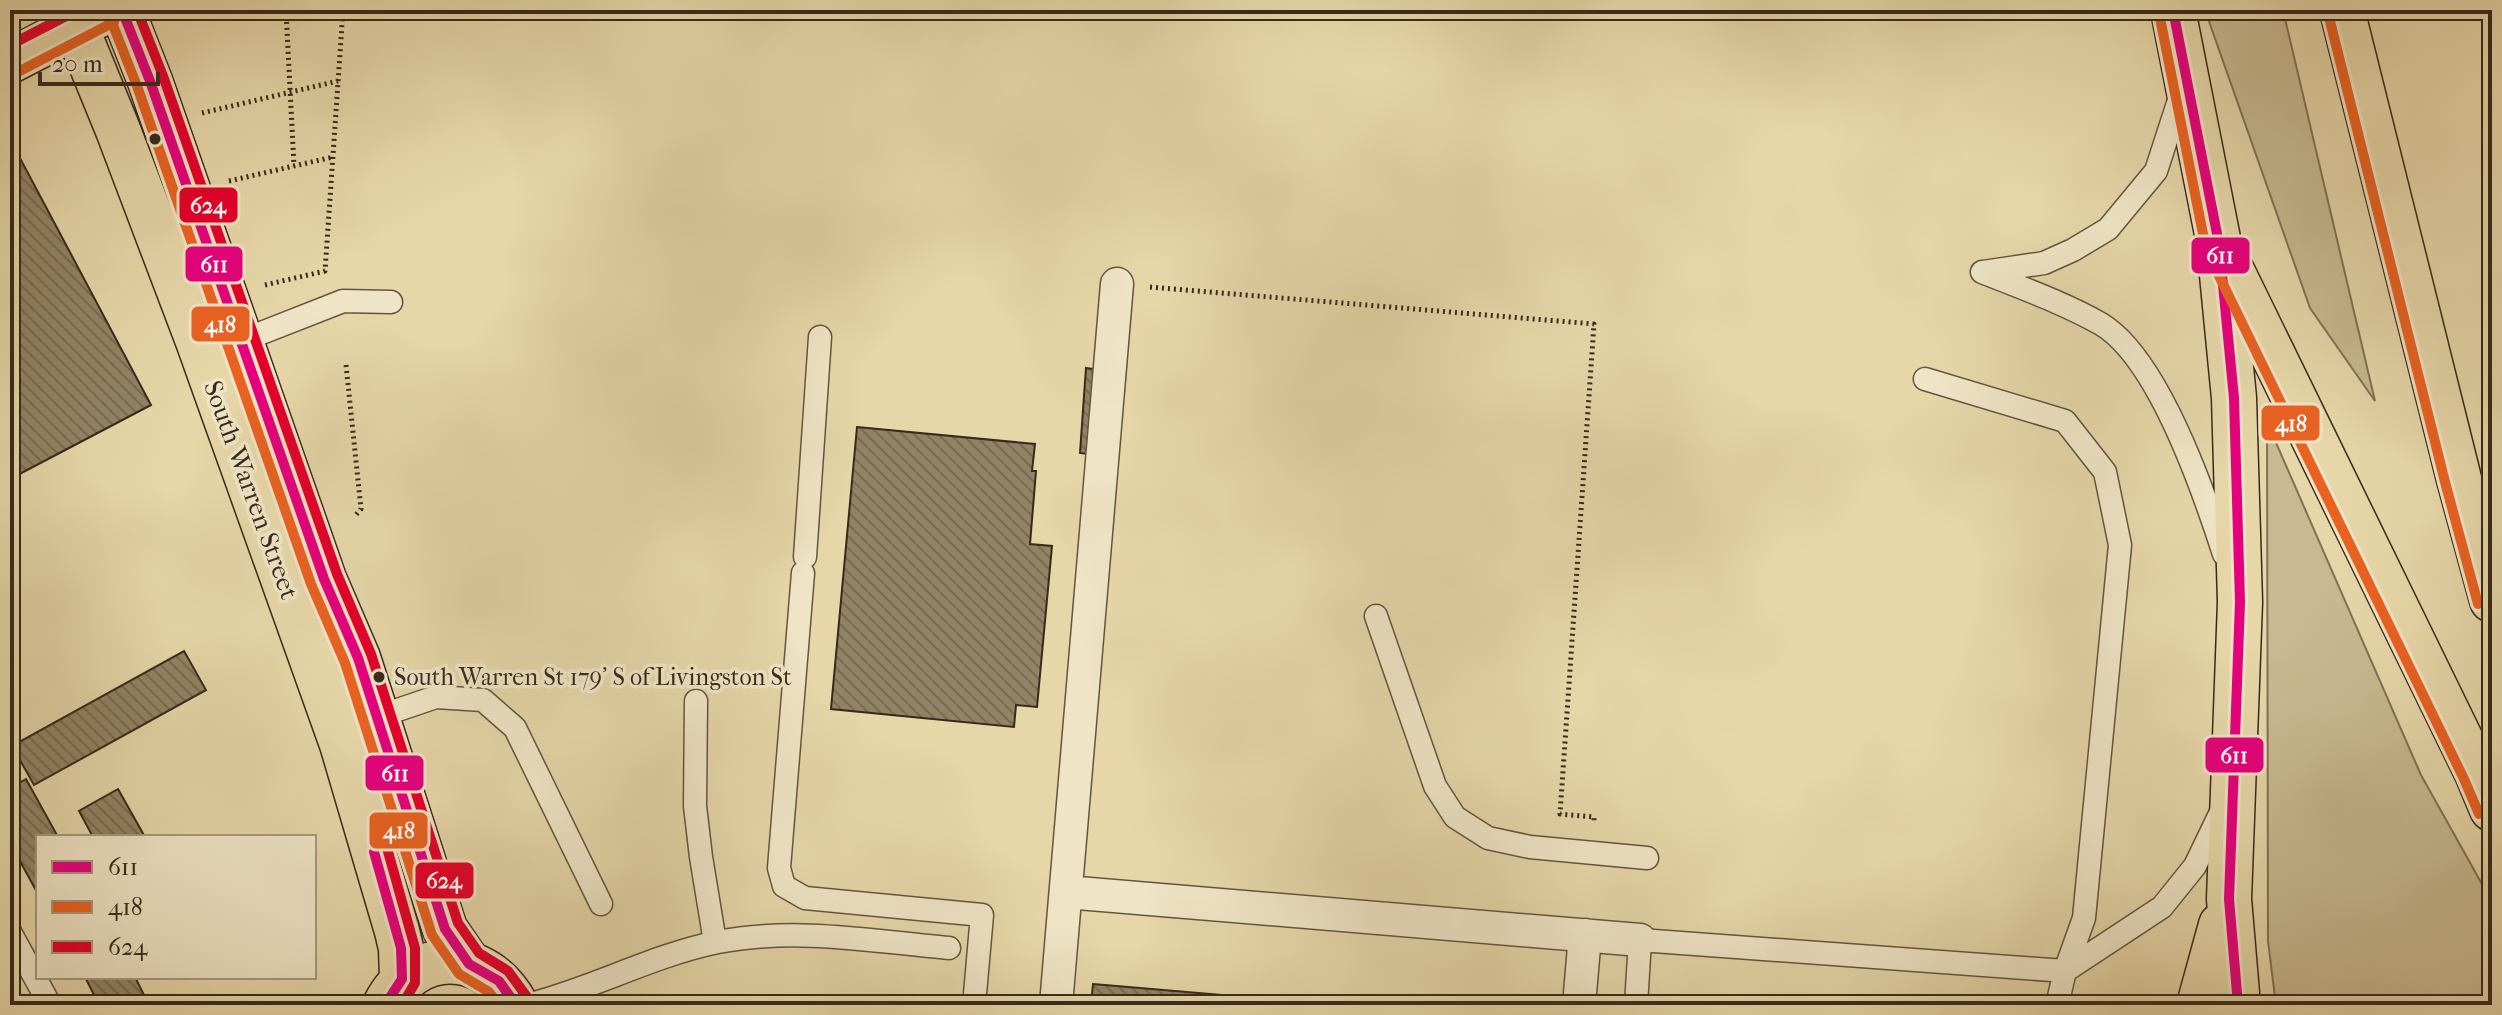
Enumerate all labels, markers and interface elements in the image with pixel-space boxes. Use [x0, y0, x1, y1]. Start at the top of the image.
scale bar [40, 36, 158, 86]
text: 20 m [52, 50, 103, 78]
unlabelled marker [147, 131, 163, 147]
line badge: 624 [178, 186, 239, 224]
text: 624 [190, 193, 227, 219]
line badge: 611 [2190, 236, 2251, 275]
text: 611 [2206, 243, 2234, 269]
line badge: 611 [184, 245, 244, 283]
text: 611 [200, 252, 228, 278]
line badge: 418 [190, 305, 251, 343]
text: 418 [203, 312, 236, 338]
street label: South Warren Street [197, 376, 305, 604]
line badge: 418 [2260, 404, 2321, 442]
text: 418 [2274, 411, 2307, 437]
place label: South Warren St 179' S of Livingston St [394, 663, 792, 691]
marker: South Warren St 179' S of Livingston St [371, 669, 387, 685]
line badge: 611 [2204, 736, 2265, 774]
text: 611 [2220, 743, 2248, 769]
line badge: 611 [364, 754, 425, 792]
text: 611 [381, 761, 409, 787]
line badge: 418 [368, 811, 429, 850]
text: 418 [382, 818, 415, 844]
legend [36, 835, 316, 979]
text: 611 [108, 853, 138, 881]
line badge: 624 [414, 861, 475, 900]
text: 624 [426, 868, 463, 894]
text: 418 [108, 893, 143, 921]
text: 624 [108, 933, 148, 961]

